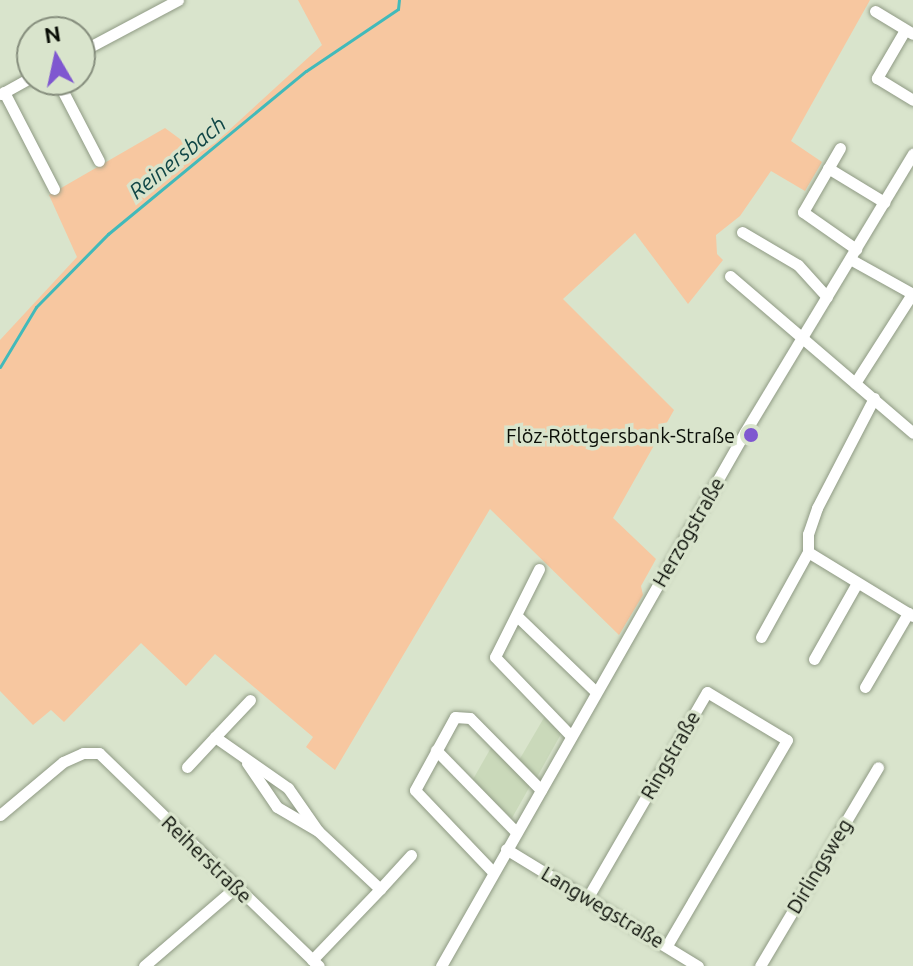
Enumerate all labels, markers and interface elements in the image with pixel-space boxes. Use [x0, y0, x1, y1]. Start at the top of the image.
north arrow [16, 16, 96, 96]
text: N [42, 20, 63, 47]
water label: Reinersbach [123, 110, 231, 204]
place label: Flöz-Röttgersbank-Straße [506, 423, 735, 447]
marker: Flöz-Röttgersbank-Straße [742, 426, 760, 444]
street label: Herzogstraße [647, 473, 729, 591]
street label: Ringstraße [635, 707, 705, 803]
street label: Reiherstraße [157, 810, 257, 908]
street label: Dirlingsweg [781, 814, 857, 918]
street label: Langwegstraße [537, 861, 669, 953]

